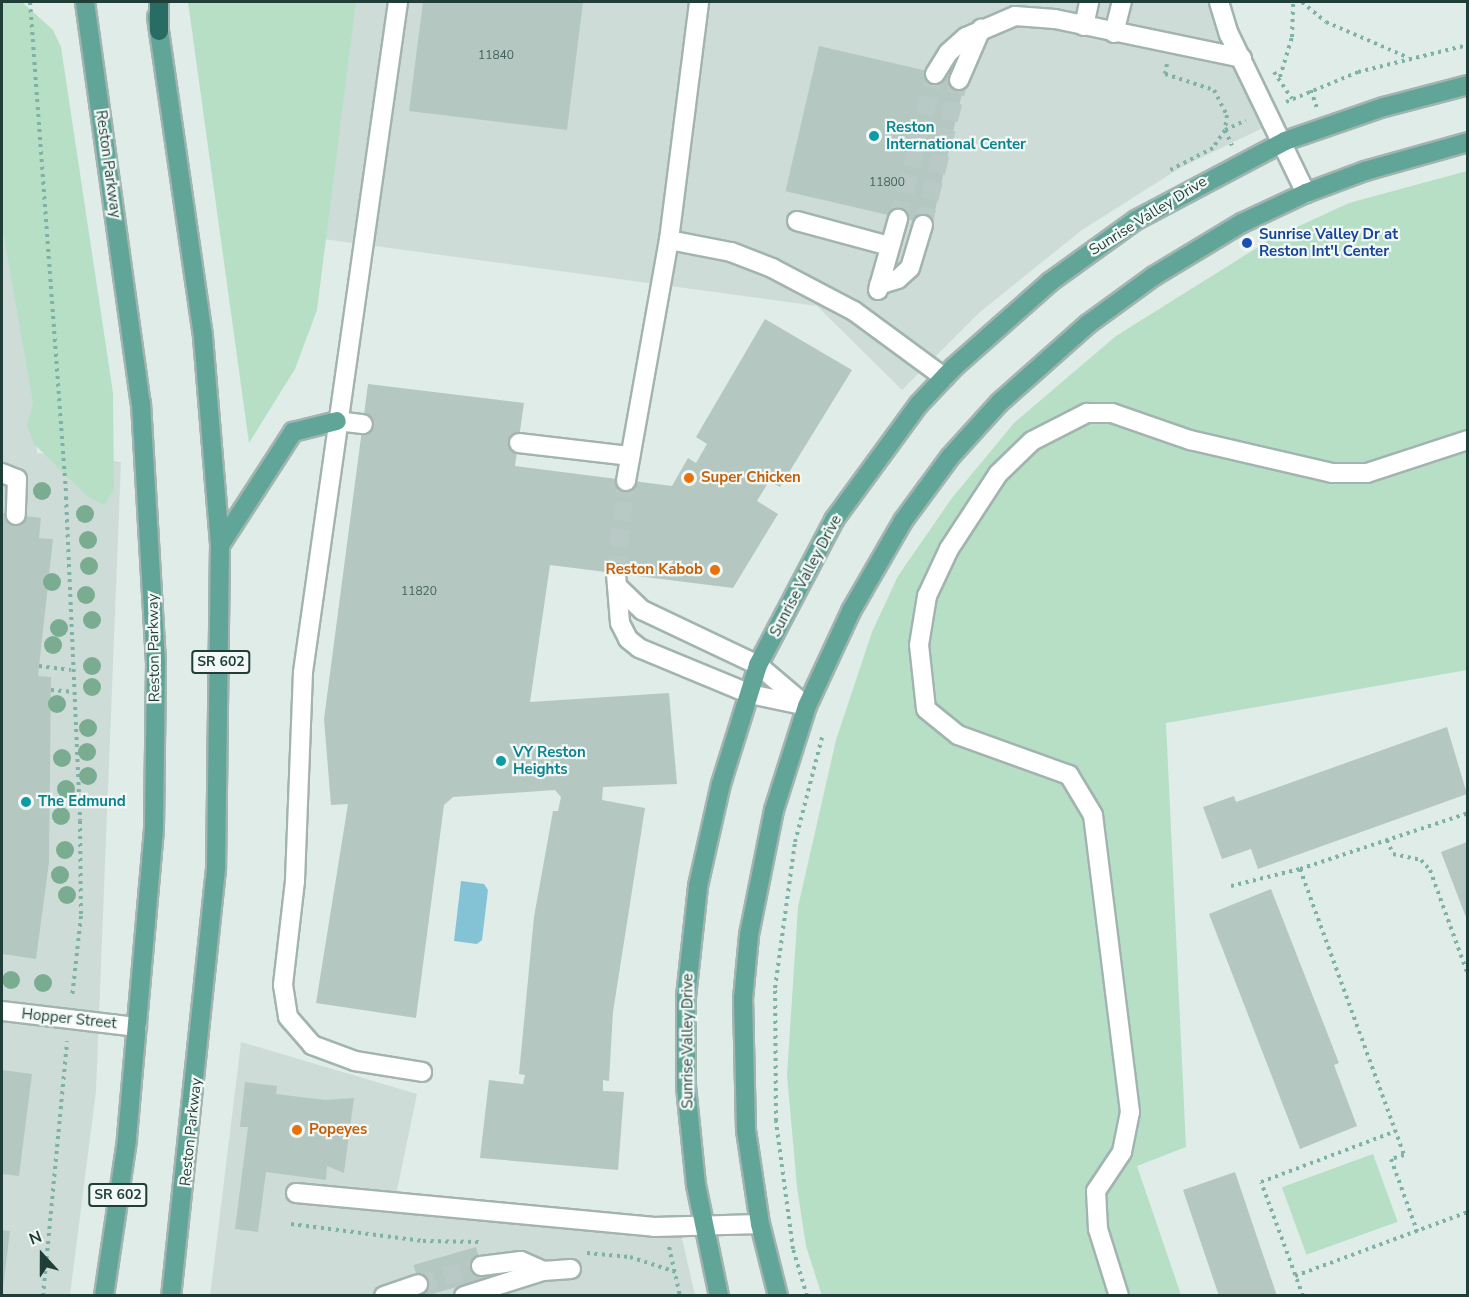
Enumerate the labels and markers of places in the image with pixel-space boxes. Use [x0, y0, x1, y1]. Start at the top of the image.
place label: Reston International Center [886, 118, 1026, 153]
marker: Reston International Center [867, 129, 881, 143]
place label: Sunrise Valley Dr at Reston Int'l Center [1259, 225, 1398, 260]
marker: Sunrise Valley Dr at Reston Int'l Center [1240, 236, 1254, 250]
place label: Super Chicken [701, 469, 801, 487]
marker: Super Chicken [682, 471, 696, 485]
place label: Reston Kabob [606, 561, 703, 579]
marker: Reston Kabob [708, 563, 722, 577]
place label: VY Reston Heights [513, 743, 586, 778]
marker: VY Reston Heights [494, 754, 508, 768]
place label: The Edmund [38, 793, 126, 811]
marker: The Edmund [19, 795, 33, 809]
place label: Popeyes [309, 1121, 367, 1139]
marker: Popeyes [290, 1123, 304, 1137]

